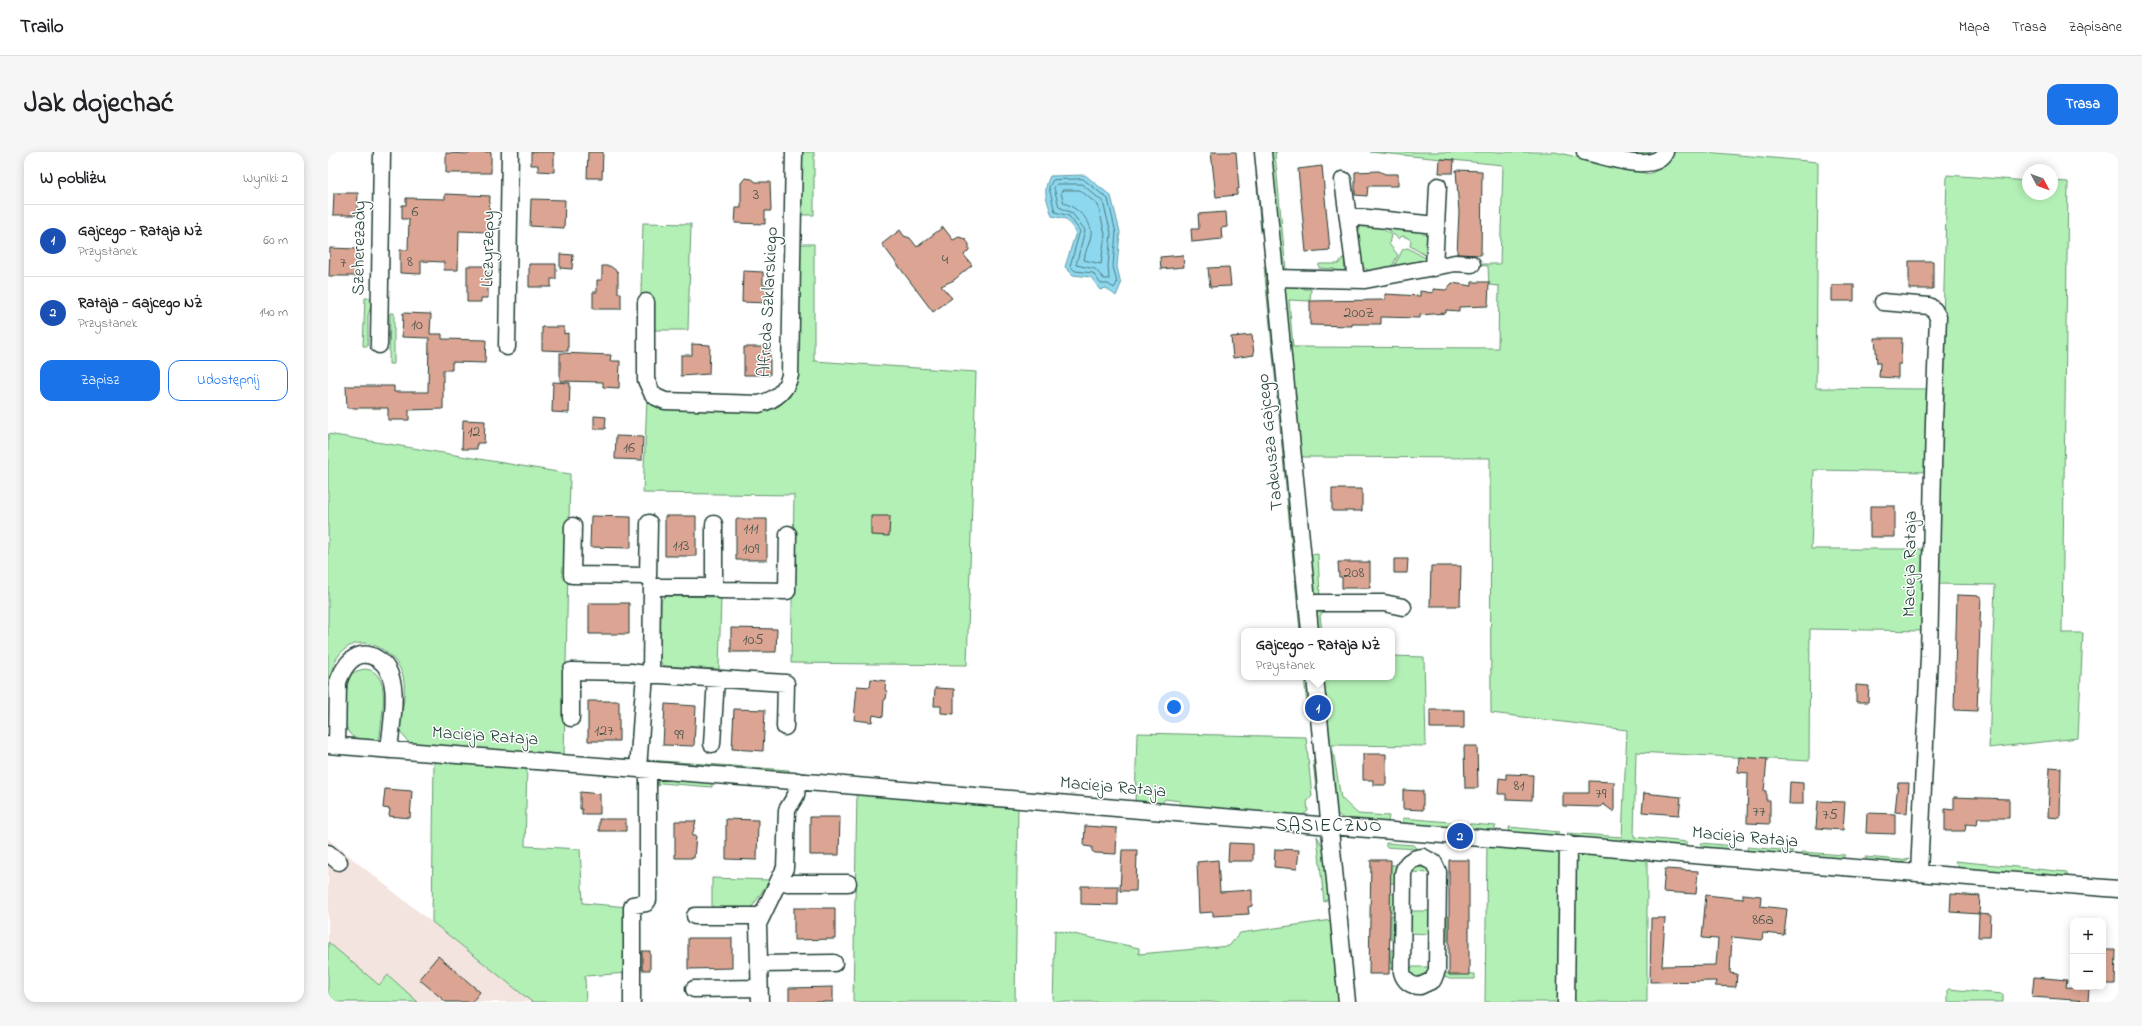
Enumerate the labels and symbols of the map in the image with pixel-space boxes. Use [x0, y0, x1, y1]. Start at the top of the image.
north arrow [2022, 164, 2058, 200]
house number: 3 [753, 183, 759, 207]
street label: Szeherezady [346, 200, 374, 296]
house number: 6 [411, 200, 419, 224]
street label: Liczyrzepy [475, 211, 503, 287]
street label: Alfreda Szklarskiego [752, 226, 787, 378]
house number: 4 [942, 248, 949, 272]
house number: 8 [407, 250, 413, 274]
house number: 7 [340, 251, 347, 275]
house number: 200Z [1344, 301, 1374, 325]
house number: 10 [411, 313, 423, 337]
street label: Tadeusza Gajcego [1251, 372, 1292, 512]
house number: 12 [467, 420, 481, 444]
house number: 16 [623, 436, 635, 460]
street label: Macieja Rataja [1897, 511, 1925, 617]
house number: 111 [743, 517, 759, 541]
house number: 113 [673, 534, 689, 558]
house number: 109 [743, 537, 760, 561]
house number: 208 [1344, 561, 1364, 585]
house number: 105 [742, 628, 764, 652]
pin: 1 [1305, 693, 1331, 723]
your location [1164, 697, 1184, 717]
house number: 127 [594, 719, 614, 743]
street label: Macieja Rataja [431, 720, 539, 754]
house number: 99 [674, 723, 684, 747]
street label: Macieja Rataja [1059, 770, 1167, 806]
house number: 81 [1513, 774, 1525, 798]
house number: 79 [1595, 782, 1607, 806]
house number: 77 [1752, 800, 1766, 824]
house number: 75 [1822, 803, 1838, 827]
district label: SĄSIECZNO [1275, 813, 1383, 840]
street label: Macieja Rataja [1691, 820, 1799, 856]
pin: 2 [1447, 821, 1473, 851]
house number: 86a [1752, 908, 1774, 932]

